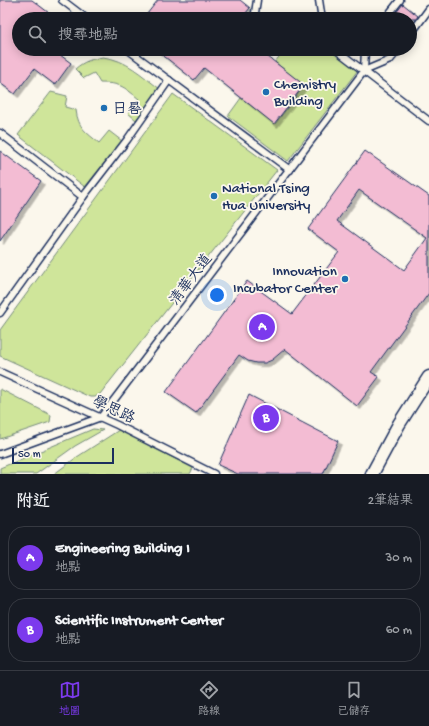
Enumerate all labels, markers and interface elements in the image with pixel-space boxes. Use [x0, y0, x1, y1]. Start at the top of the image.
search box [12, 12, 417, 56]
icon: search [26, 23, 48, 45]
text: 搜尋地點 [58, 27, 118, 45]
place label: Chemistry Building [273, 76, 337, 111]
marker: Chemistry Building [261, 87, 271, 97]
place label: 日晷 [112, 101, 142, 119]
marker: 日晷 [99, 103, 109, 113]
place label: National Tsing Hua University [222, 180, 311, 215]
marker: National Tsing Hua University [209, 191, 219, 201]
street label: 清華大道 [166, 251, 217, 310]
place label: Innovation Incubator Center [233, 263, 339, 298]
marker: Innovation Incubator Center [340, 274, 350, 284]
your location [207, 285, 227, 305]
pin: A [249, 312, 275, 342]
street label: 學思路 [89, 392, 138, 428]
pin: B [253, 403, 279, 433]
scale bar [12, 446, 114, 465]
text: 50 m [18, 449, 40, 461]
text: 附近 [16, 493, 50, 513]
text: 2筆結果 [368, 494, 413, 509]
text: Engineering Building I [55, 540, 190, 558]
text: A [26, 551, 34, 566]
text: 30 m [386, 551, 412, 566]
text: 地點 [55, 561, 81, 576]
text: Scientific Instrument Center [55, 612, 223, 630]
text: B [27, 623, 33, 638]
text: 60 m [386, 623, 412, 638]
text: 地點 [55, 633, 81, 648]
tab: 地圖 [59, 679, 81, 718]
tab: 路線 [198, 679, 220, 718]
tab: 已儲存 [337, 679, 370, 718]

